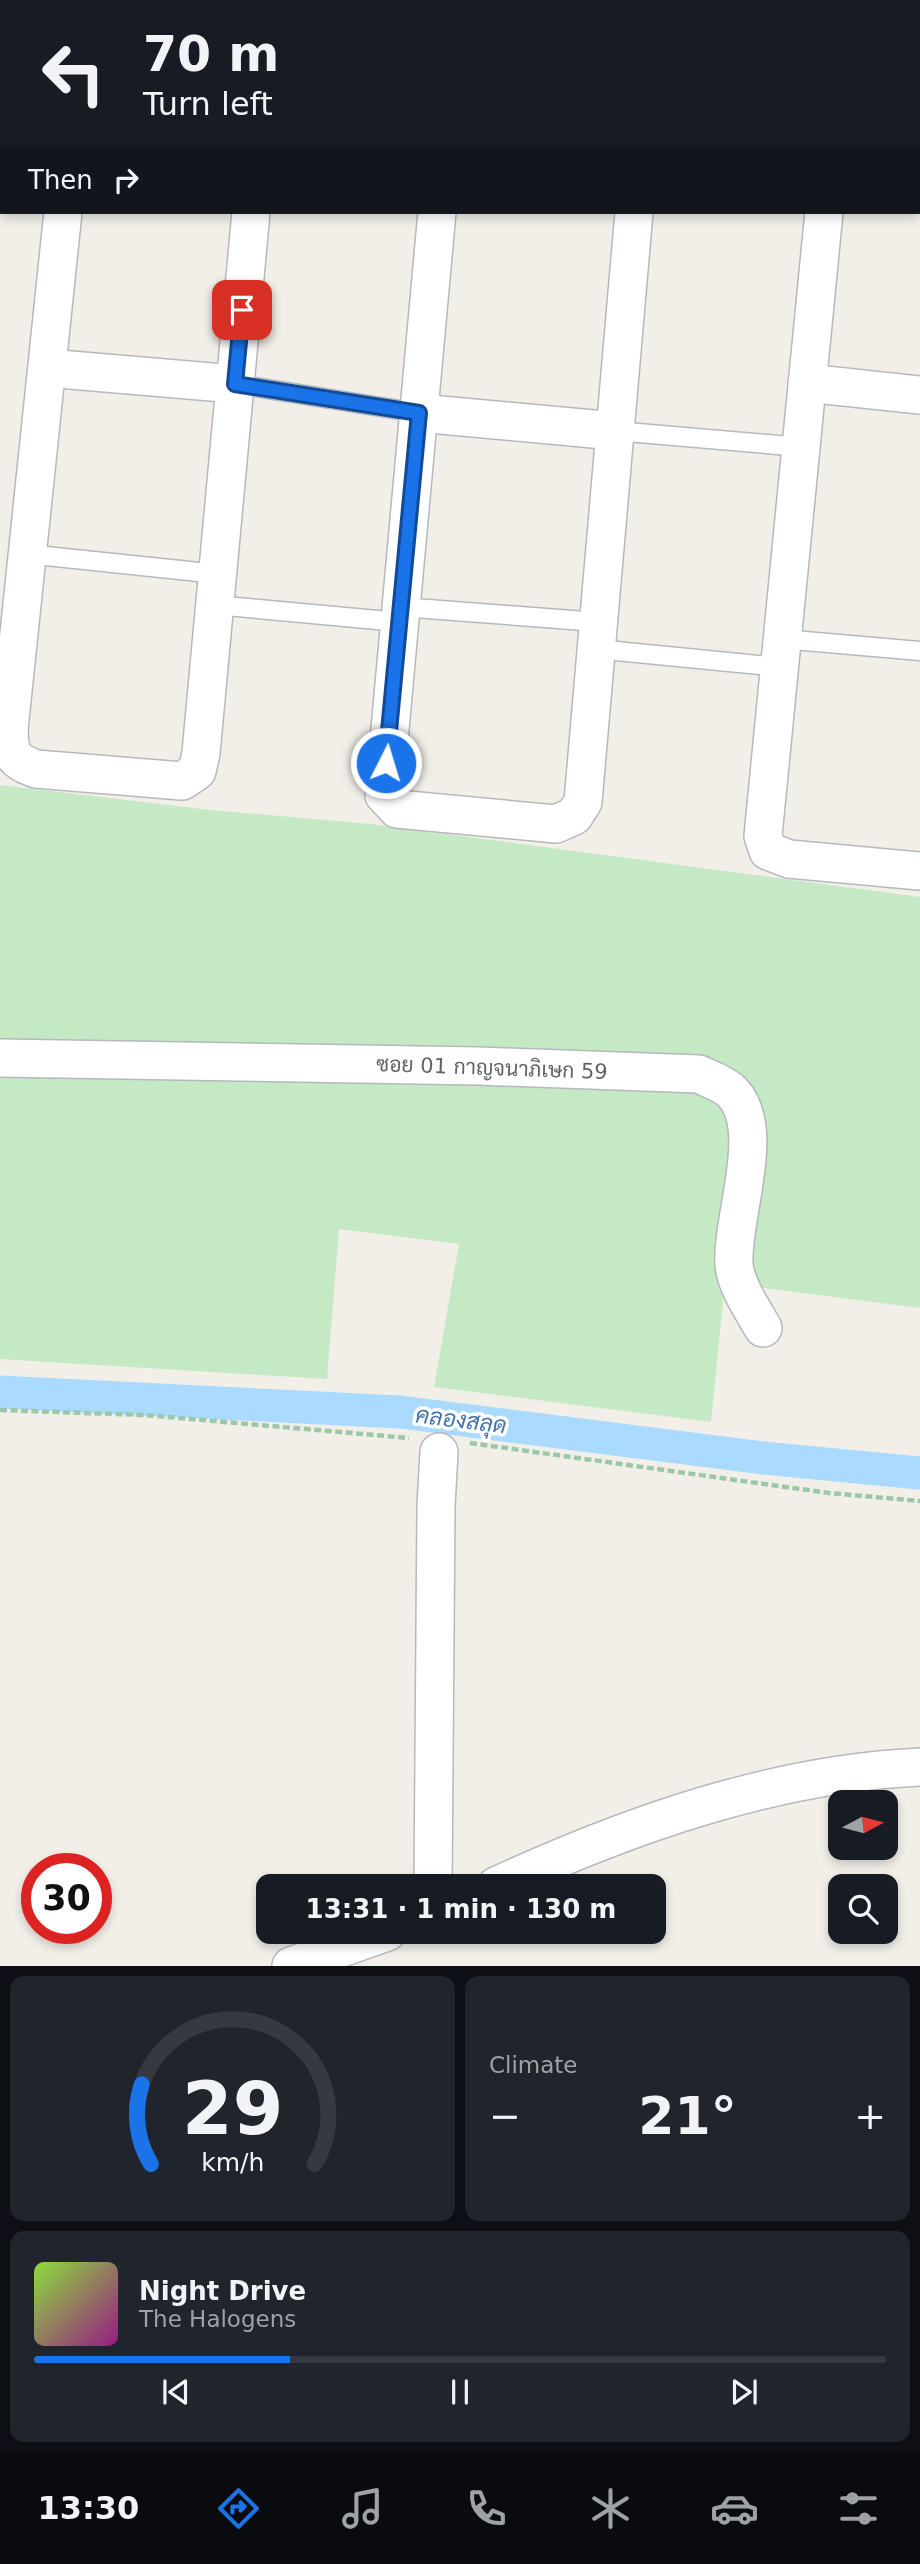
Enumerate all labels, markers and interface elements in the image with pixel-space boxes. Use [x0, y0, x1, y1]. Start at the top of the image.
text: 70 m [143, 26, 279, 83]
icon: left [28, 28, 119, 119]
text: Turn left [143, 85, 273, 123]
icon: right [107, 161, 145, 199]
text: Then [28, 165, 93, 195]
pin [212, 280, 272, 340]
icon: arrive [223, 291, 261, 329]
position arrow [349, 726, 423, 800]
street label: ซอย 01 กาญจนาภิเษก 59 [376, 1052, 608, 1084]
water label: คลองสลุด [414, 1402, 508, 1441]
north arrow [828, 1790, 898, 1860]
map controls [828, 1790, 898, 1944]
speed limit sign: 30 [21, 1853, 112, 1944]
button: search [828, 1874, 898, 1944]
text: 13:31 · 1 min · 130 m [306, 1894, 616, 1924]
text: Climate [489, 2052, 578, 2078]
text: 29 [182, 2067, 283, 2152]
text: 21° [638, 2086, 737, 2146]
text: − [489, 2094, 521, 2138]
text: + [854, 2094, 886, 2138]
text: km/h [201, 2148, 264, 2177]
text: Night Drive [139, 2276, 306, 2306]
text: The Halogens [139, 2306, 296, 2332]
icon: previous [157, 2373, 195, 2411]
icon: pause [441, 2373, 479, 2411]
icon: next [725, 2373, 763, 2411]
icon: directions [214, 2484, 263, 2533]
icon: music [338, 2484, 387, 2533]
icon: phone [462, 2484, 511, 2533]
icon: climate [586, 2484, 635, 2533]
icon: car [710, 2484, 759, 2533]
icon: filters [834, 2484, 883, 2533]
text: 13:30 [37, 2489, 139, 2527]

